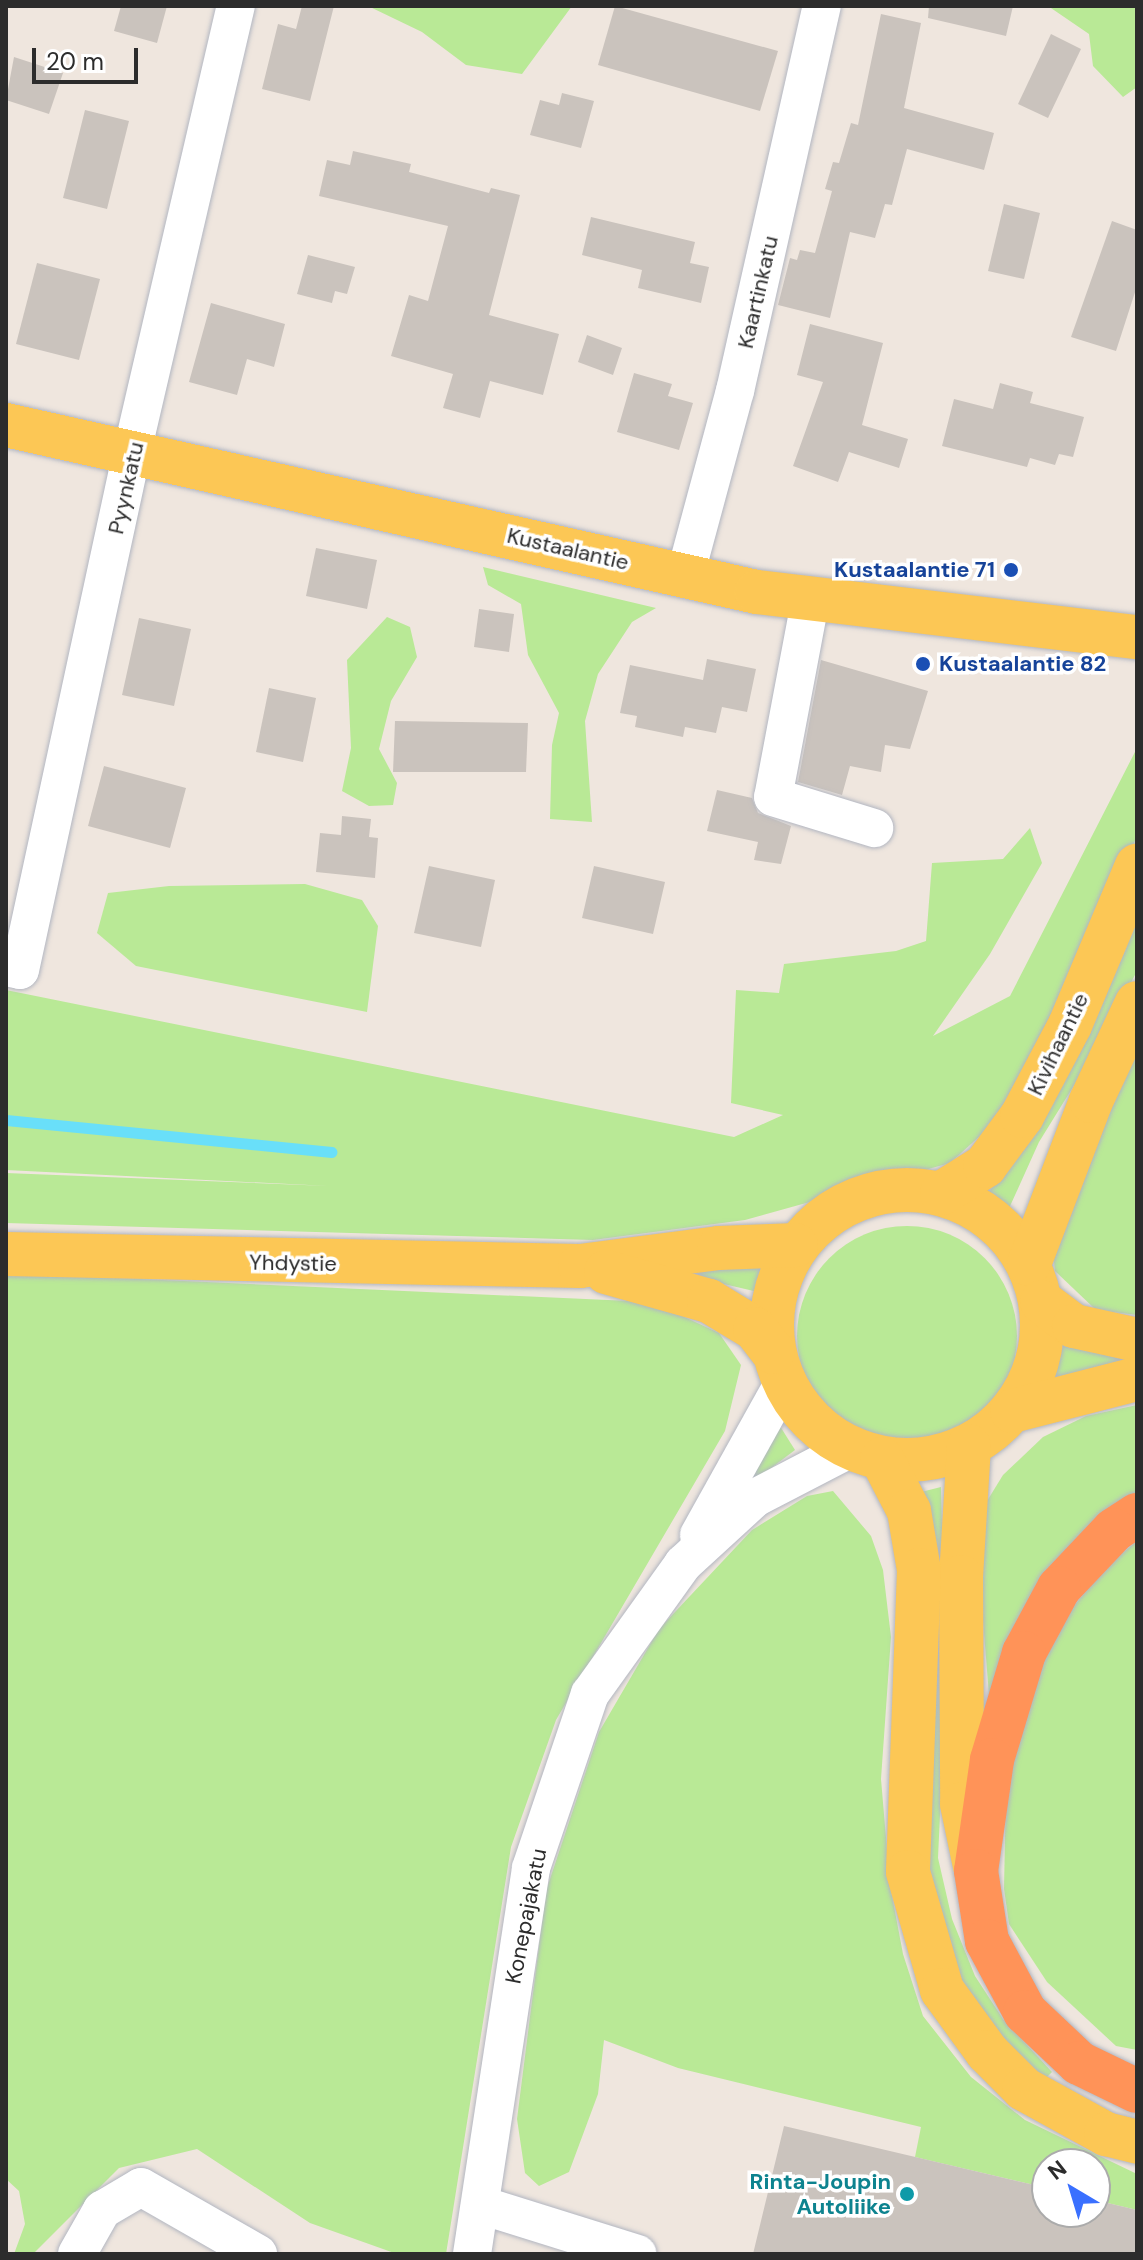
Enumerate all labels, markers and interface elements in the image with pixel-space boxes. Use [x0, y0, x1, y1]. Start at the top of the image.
scale bar [36, 32, 142, 82]
text: 20 m [46, 46, 104, 77]
street label: Kaartinkatu [732, 233, 784, 351]
street label: Pyynkatu [103, 439, 149, 537]
street label: Kustaalantie [505, 522, 631, 576]
place label: Kustaalantie 71 [834, 557, 995, 583]
marker: Kustaalantie 71 [1002, 561, 1020, 579]
place label: Kustaalantie 82 [939, 651, 1106, 677]
marker: Kustaalantie 82 [914, 655, 932, 673]
street label: Kivihaantie [1022, 989, 1094, 1099]
street label: Yhdystie [249, 1249, 337, 1277]
street label: Konepajakatu [500, 1846, 552, 1986]
north arrow [1031, 2148, 1111, 2228]
text: N [1042, 2154, 1072, 2187]
place label: Rinta-Joupin Autoliike [750, 2168, 891, 2220]
marker: Rinta-Joupin Autoliike [898, 2185, 916, 2203]

